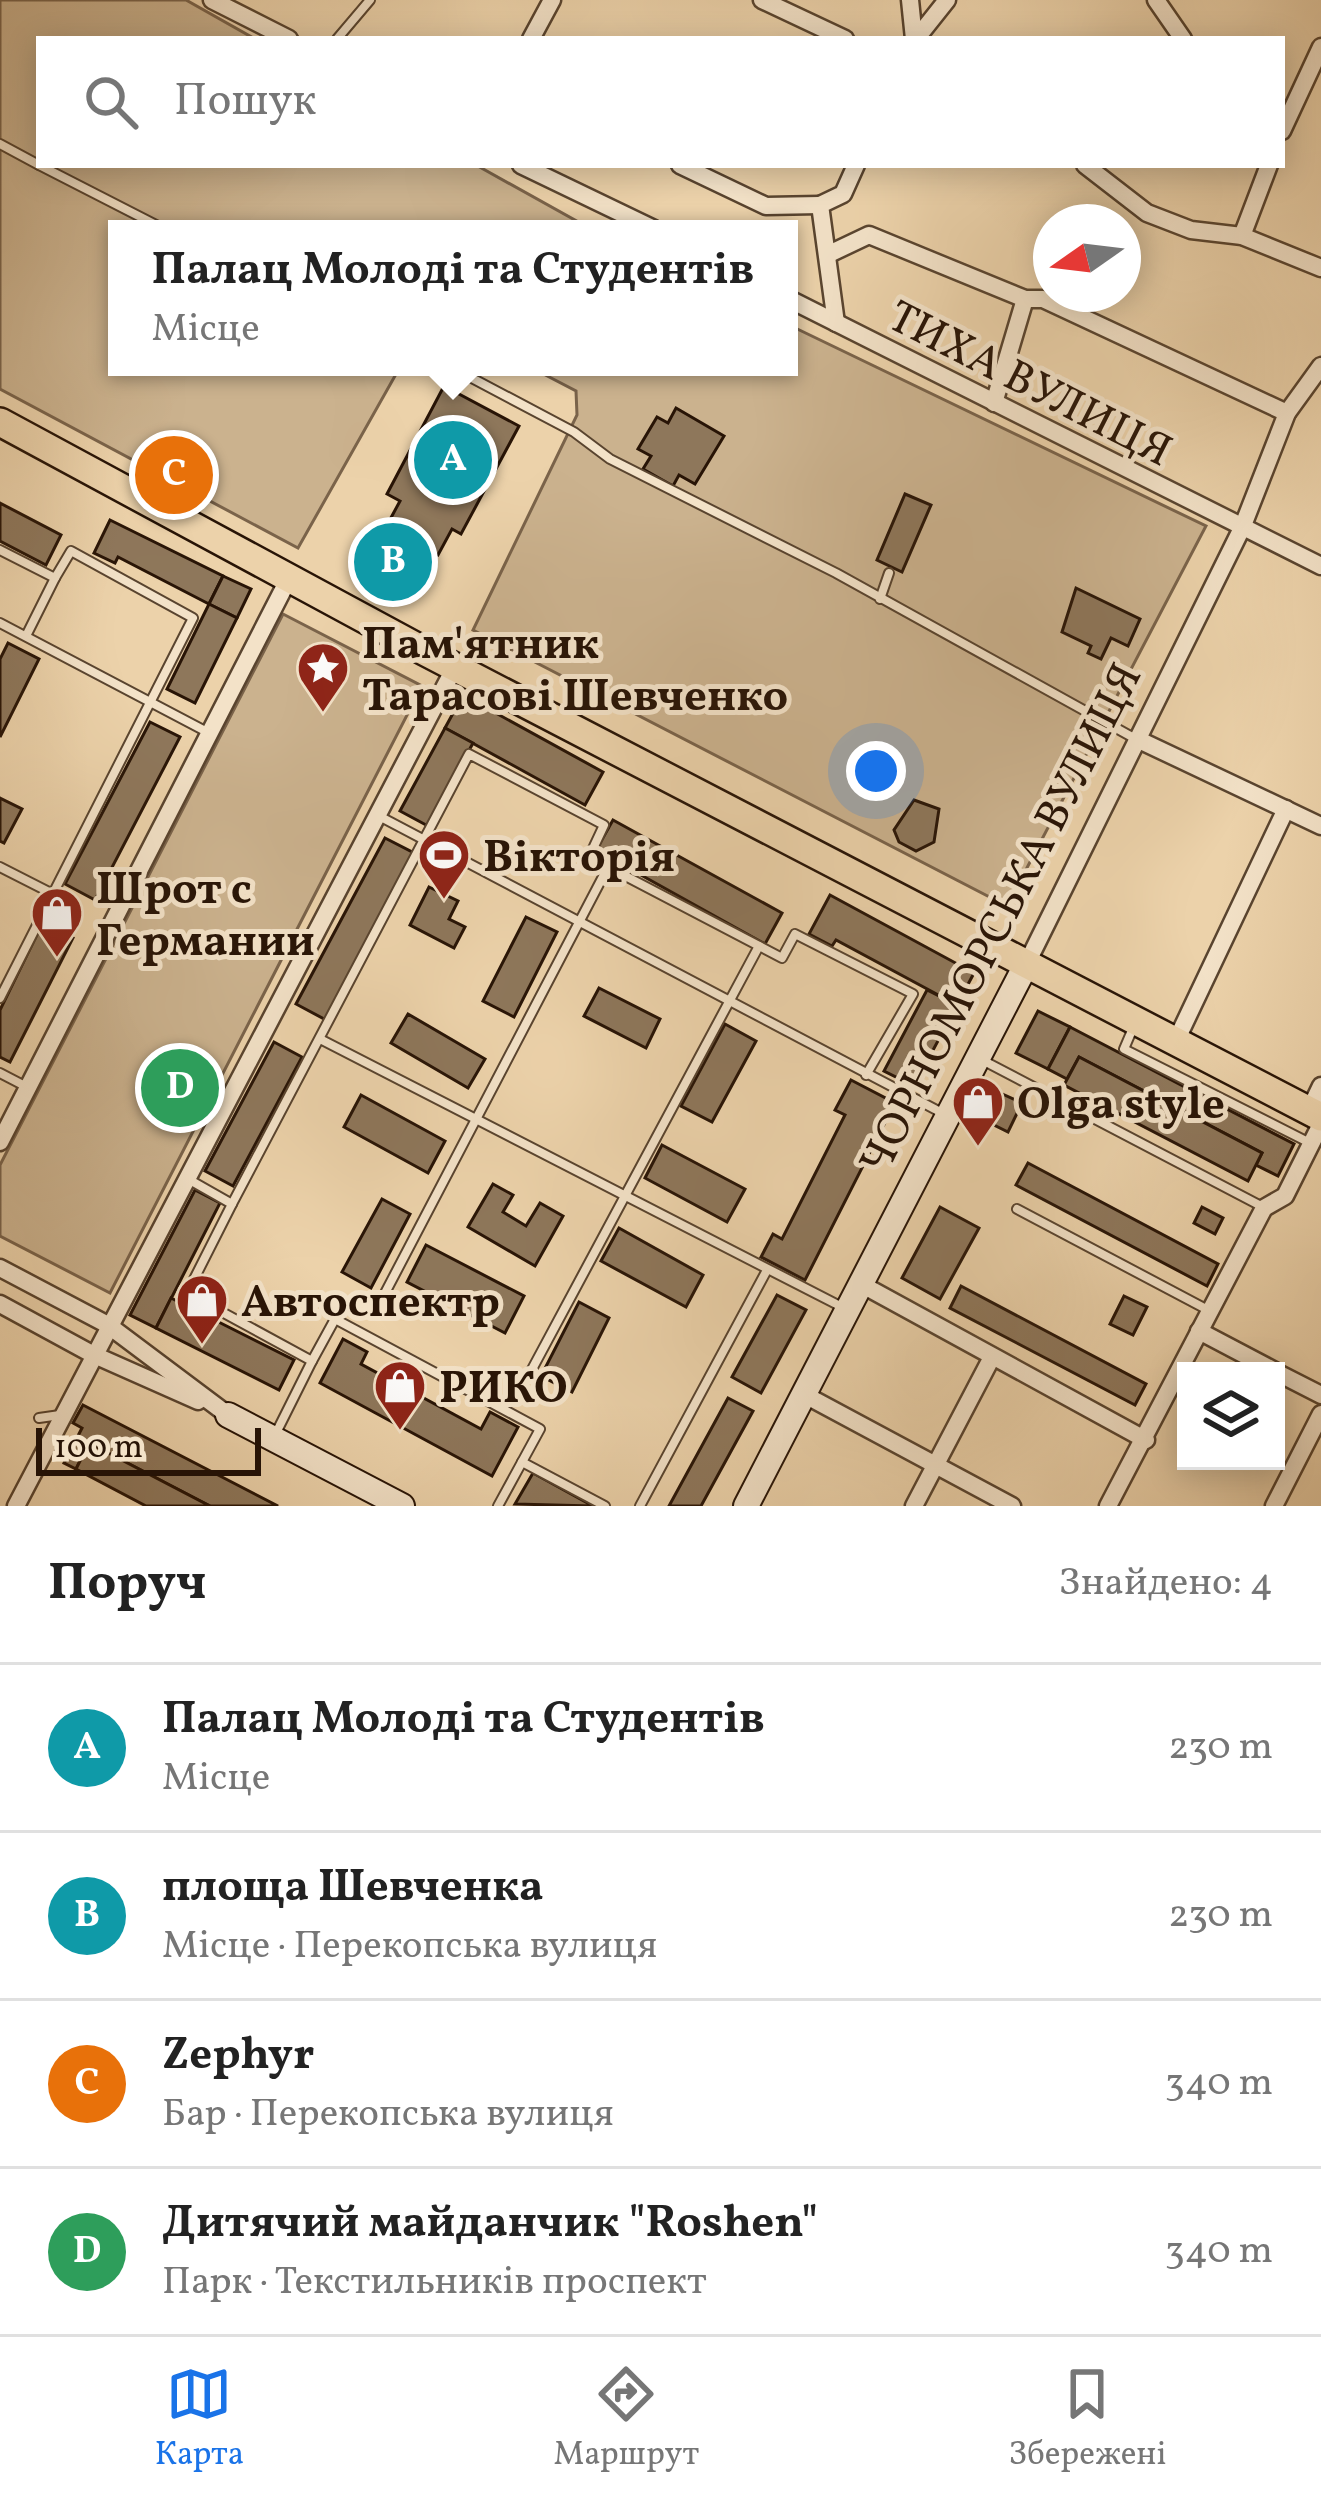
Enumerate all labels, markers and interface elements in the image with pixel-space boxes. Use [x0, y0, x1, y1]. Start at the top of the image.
search box [36, 36, 1285, 168]
icon: search [78, 69, 144, 135]
text: Пошук [174, 71, 317, 134]
north arrow [1033, 204, 1141, 312]
popup [108, 220, 798, 376]
text: Палац Молоді та Студентів [152, 240, 754, 303]
street label: ТИХА ВУЛИЦЯ [876, 287, 1182, 485]
text: Місце [152, 303, 260, 357]
pin: A [414, 415, 492, 505]
pin: C [135, 430, 213, 520]
pin: B [354, 517, 432, 607]
place label: Пам'ятник Тарасові Шевченко [362, 615, 788, 730]
place icon: Пам'ятник Тарасові Шевченко [295, 640, 351, 714]
street label: ЧОРНОМОРСЬКА ВУЛИЦЯ [846, 653, 1160, 1187]
your location [846, 741, 906, 801]
sports icon: Вікторія [416, 827, 472, 901]
place label: Вікторія [483, 828, 675, 891]
place label: Шрот с Германии [96, 860, 315, 975]
shop icon: Шрот с Германии [29, 885, 85, 959]
pin: D [141, 1043, 219, 1133]
shop icon: Olga style [950, 1074, 1006, 1148]
place label: Olga style [1017, 1075, 1225, 1138]
shop icon: Автоспектр [174, 1272, 230, 1346]
place label: Автоспектр [241, 1273, 500, 1336]
shop icon: РИКО [372, 1358, 428, 1432]
place label: РИКО [439, 1359, 568, 1422]
map controls [1177, 1362, 1285, 1470]
button: layers [1177, 1362, 1285, 1470]
scale bar [36, 1422, 261, 1475]
text: 100 m [54, 1426, 143, 1472]
text: Поруч [48, 1549, 206, 1620]
text: Знайдено: 4 [1058, 1557, 1273, 1611]
text: Палац Молоді та Студентів [162, 1689, 765, 1752]
text: A [73, 1721, 101, 1775]
text: 230 m [1168, 1721, 1273, 1775]
text: Місце [162, 1752, 270, 1806]
text: площа Шевченка [162, 1857, 544, 1920]
text: B [74, 1889, 100, 1943]
text: 230 m [1168, 1889, 1273, 1943]
text: Місце · Перекопська вулиця [162, 1920, 657, 1974]
text: Zephyr [162, 2025, 314, 2088]
text: C [74, 2057, 100, 2111]
text: 340 m [1165, 2057, 1273, 2111]
text: Бар · Перекопська вулиця [162, 2088, 614, 2142]
text: Дитячий майданчик "Roshen" [162, 2193, 818, 2256]
text: D [73, 2225, 101, 2279]
text: 340 m [1165, 2225, 1273, 2279]
text: Парк · Текстильників проспект [162, 2256, 707, 2310]
tab: Карта [155, 2361, 244, 2479]
tab: Маршрут [554, 2361, 699, 2479]
tab: Збережені [1008, 2361, 1166, 2479]

